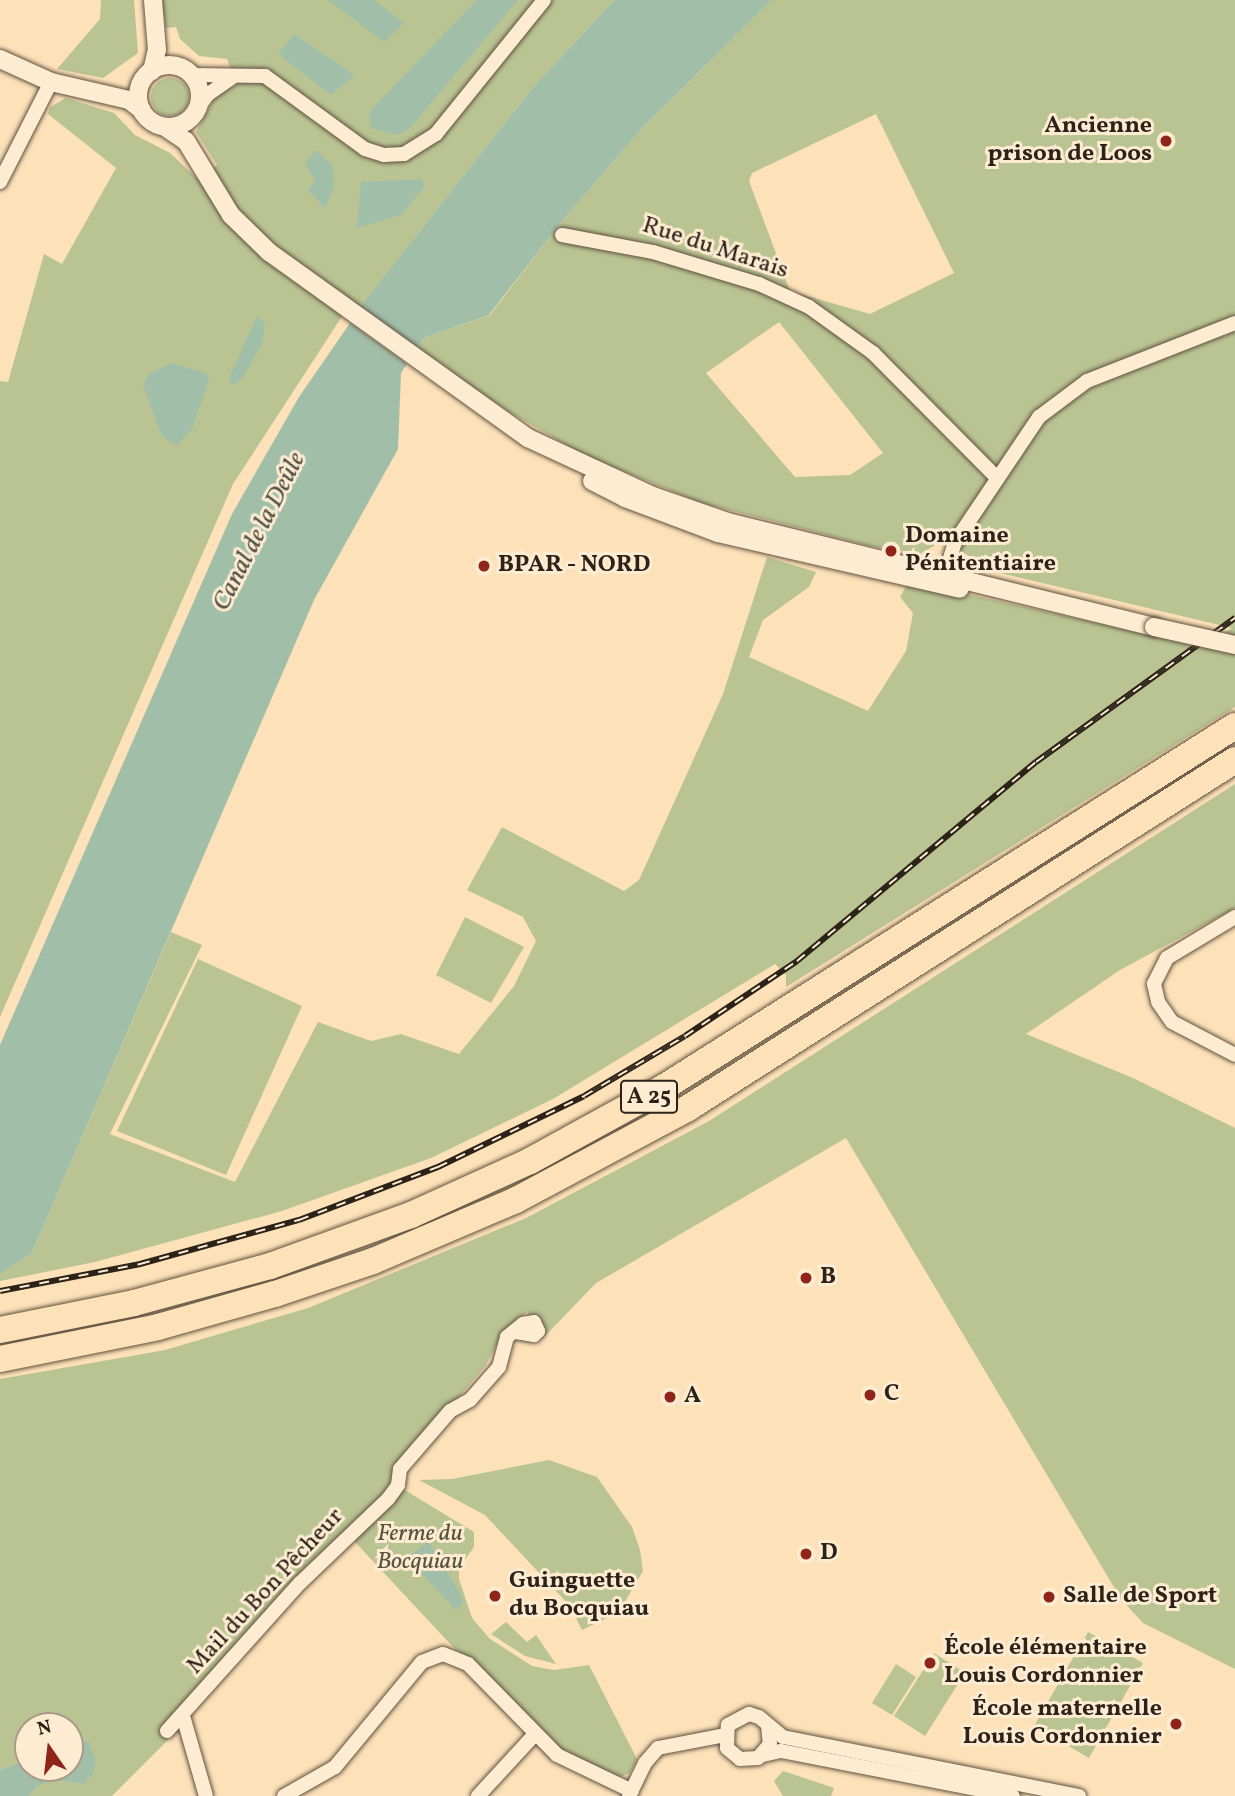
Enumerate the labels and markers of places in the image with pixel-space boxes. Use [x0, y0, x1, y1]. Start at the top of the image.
place label: Ancienne prison de Loos [987, 113, 1152, 169]
marker: Ancienne prison de Loos [1158, 133, 1174, 149]
place label: Domaine Pénitentiaire [905, 523, 1056, 579]
marker: Domaine Pénitentiaire [883, 543, 899, 559]
place label: BPAR - NORD [498, 552, 651, 580]
marker: BPAR - NORD [476, 558, 492, 574]
place label: B [820, 1264, 836, 1292]
marker: B [798, 1270, 814, 1286]
place label: C [884, 1381, 899, 1409]
place label: A [684, 1383, 701, 1411]
marker: C [862, 1387, 878, 1403]
marker: A [662, 1389, 678, 1405]
place label: D [820, 1540, 838, 1568]
marker: D [798, 1546, 814, 1562]
place label: Guinguette du Bocquiau [509, 1568, 649, 1624]
place label: Salle de Sport [1063, 1583, 1217, 1611]
marker: Guinguette du Bocquiau [487, 1588, 503, 1604]
marker: Salle de Sport [1041, 1589, 1057, 1605]
place label: École élémentaire Louis Cordonnier [944, 1635, 1147, 1691]
marker: École élémentaire Louis Cordonnier [922, 1655, 938, 1671]
place label: École maternelle Louis Cordonnier [963, 1696, 1162, 1752]
marker: École maternelle Louis Cordonnier [1168, 1716, 1184, 1732]

